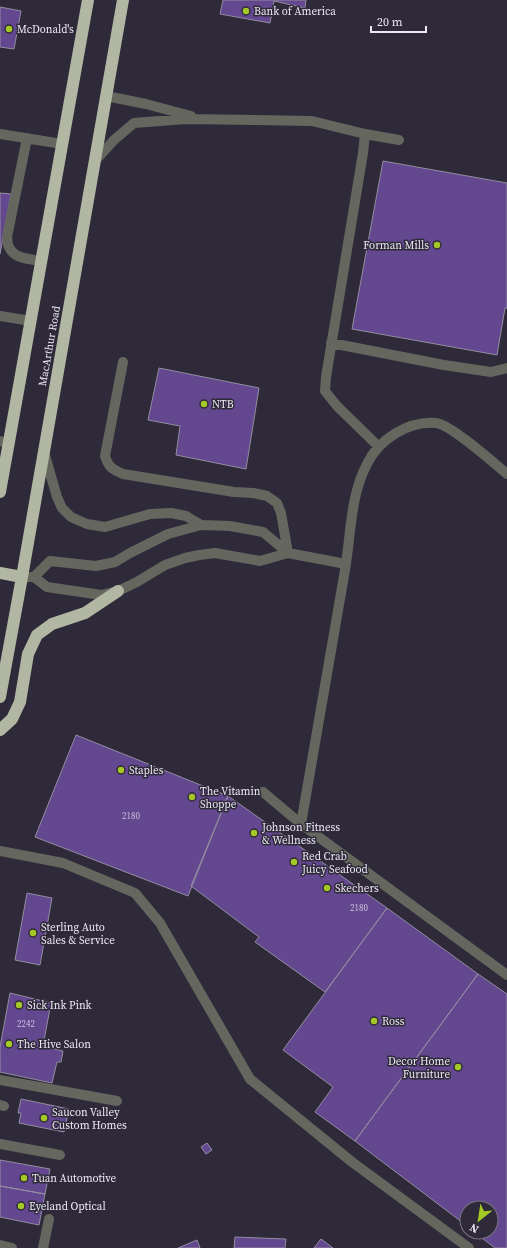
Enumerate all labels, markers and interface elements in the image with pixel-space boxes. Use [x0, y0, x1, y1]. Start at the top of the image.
place label: Bank of America [254, 4, 336, 19]
marker: Bank of America [241, 6, 251, 16]
scale bar [371, 8, 426, 34]
text: 20 m [377, 14, 403, 30]
place label: McDonald's [17, 22, 74, 37]
marker: McDonald's [4, 24, 14, 34]
place label: Forman Mills [363, 238, 429, 253]
marker: Forman Mills [432, 240, 442, 250]
street label: MacArthur Road [35, 304, 64, 387]
place label: NTB [212, 397, 234, 412]
marker: NTB [199, 399, 209, 409]
place label: Staples [129, 763, 164, 778]
marker: Staples [116, 765, 126, 775]
place label: The Vitamin Shoppe [200, 784, 261, 812]
marker: The Vitamin Shoppe [187, 792, 197, 802]
house number: 2180 [122, 810, 140, 822]
place label: Johnson Fitness & Wellness [261, 820, 340, 848]
marker: Johnson Fitness & Wellness [249, 828, 259, 838]
place label: Red Crab Juicy Seafood [301, 849, 369, 877]
marker: Red Crab Juicy Seafood [289, 857, 299, 867]
place label: Skechers [335, 881, 379, 896]
marker: Skechers [322, 883, 332, 893]
house number: 2180 [350, 902, 368, 914]
place label: Sterling Auto Sales & Service [41, 920, 115, 948]
marker: Sterling Auto Sales & Service [28, 928, 38, 938]
place label: Sick Ink Pink [27, 998, 93, 1013]
marker: Sick Ink Pink [14, 1000, 24, 1010]
place label: Ross [382, 1014, 405, 1029]
marker: Ross [369, 1016, 379, 1026]
house number: 2242 [17, 1018, 35, 1030]
place label: The Hive Salon [17, 1037, 91, 1052]
marker: The Hive Salon [4, 1039, 14, 1049]
place label: Decor Home Furniture [388, 1054, 450, 1082]
marker: Decor Home Furniture [453, 1062, 463, 1072]
place label: Saucon Valley Custom Homes [52, 1105, 127, 1133]
marker: Saucon Valley Custom Homes [39, 1113, 49, 1123]
place label: Tuan Automotive [32, 1171, 117, 1186]
marker: Tuan Automotive [19, 1173, 29, 1183]
place label: Eyeland Optical [29, 1199, 106, 1214]
north arrow [459, 1200, 499, 1240]
marker: Eyeland Optical [16, 1201, 26, 1211]
text: N [467, 1220, 481, 1237]

